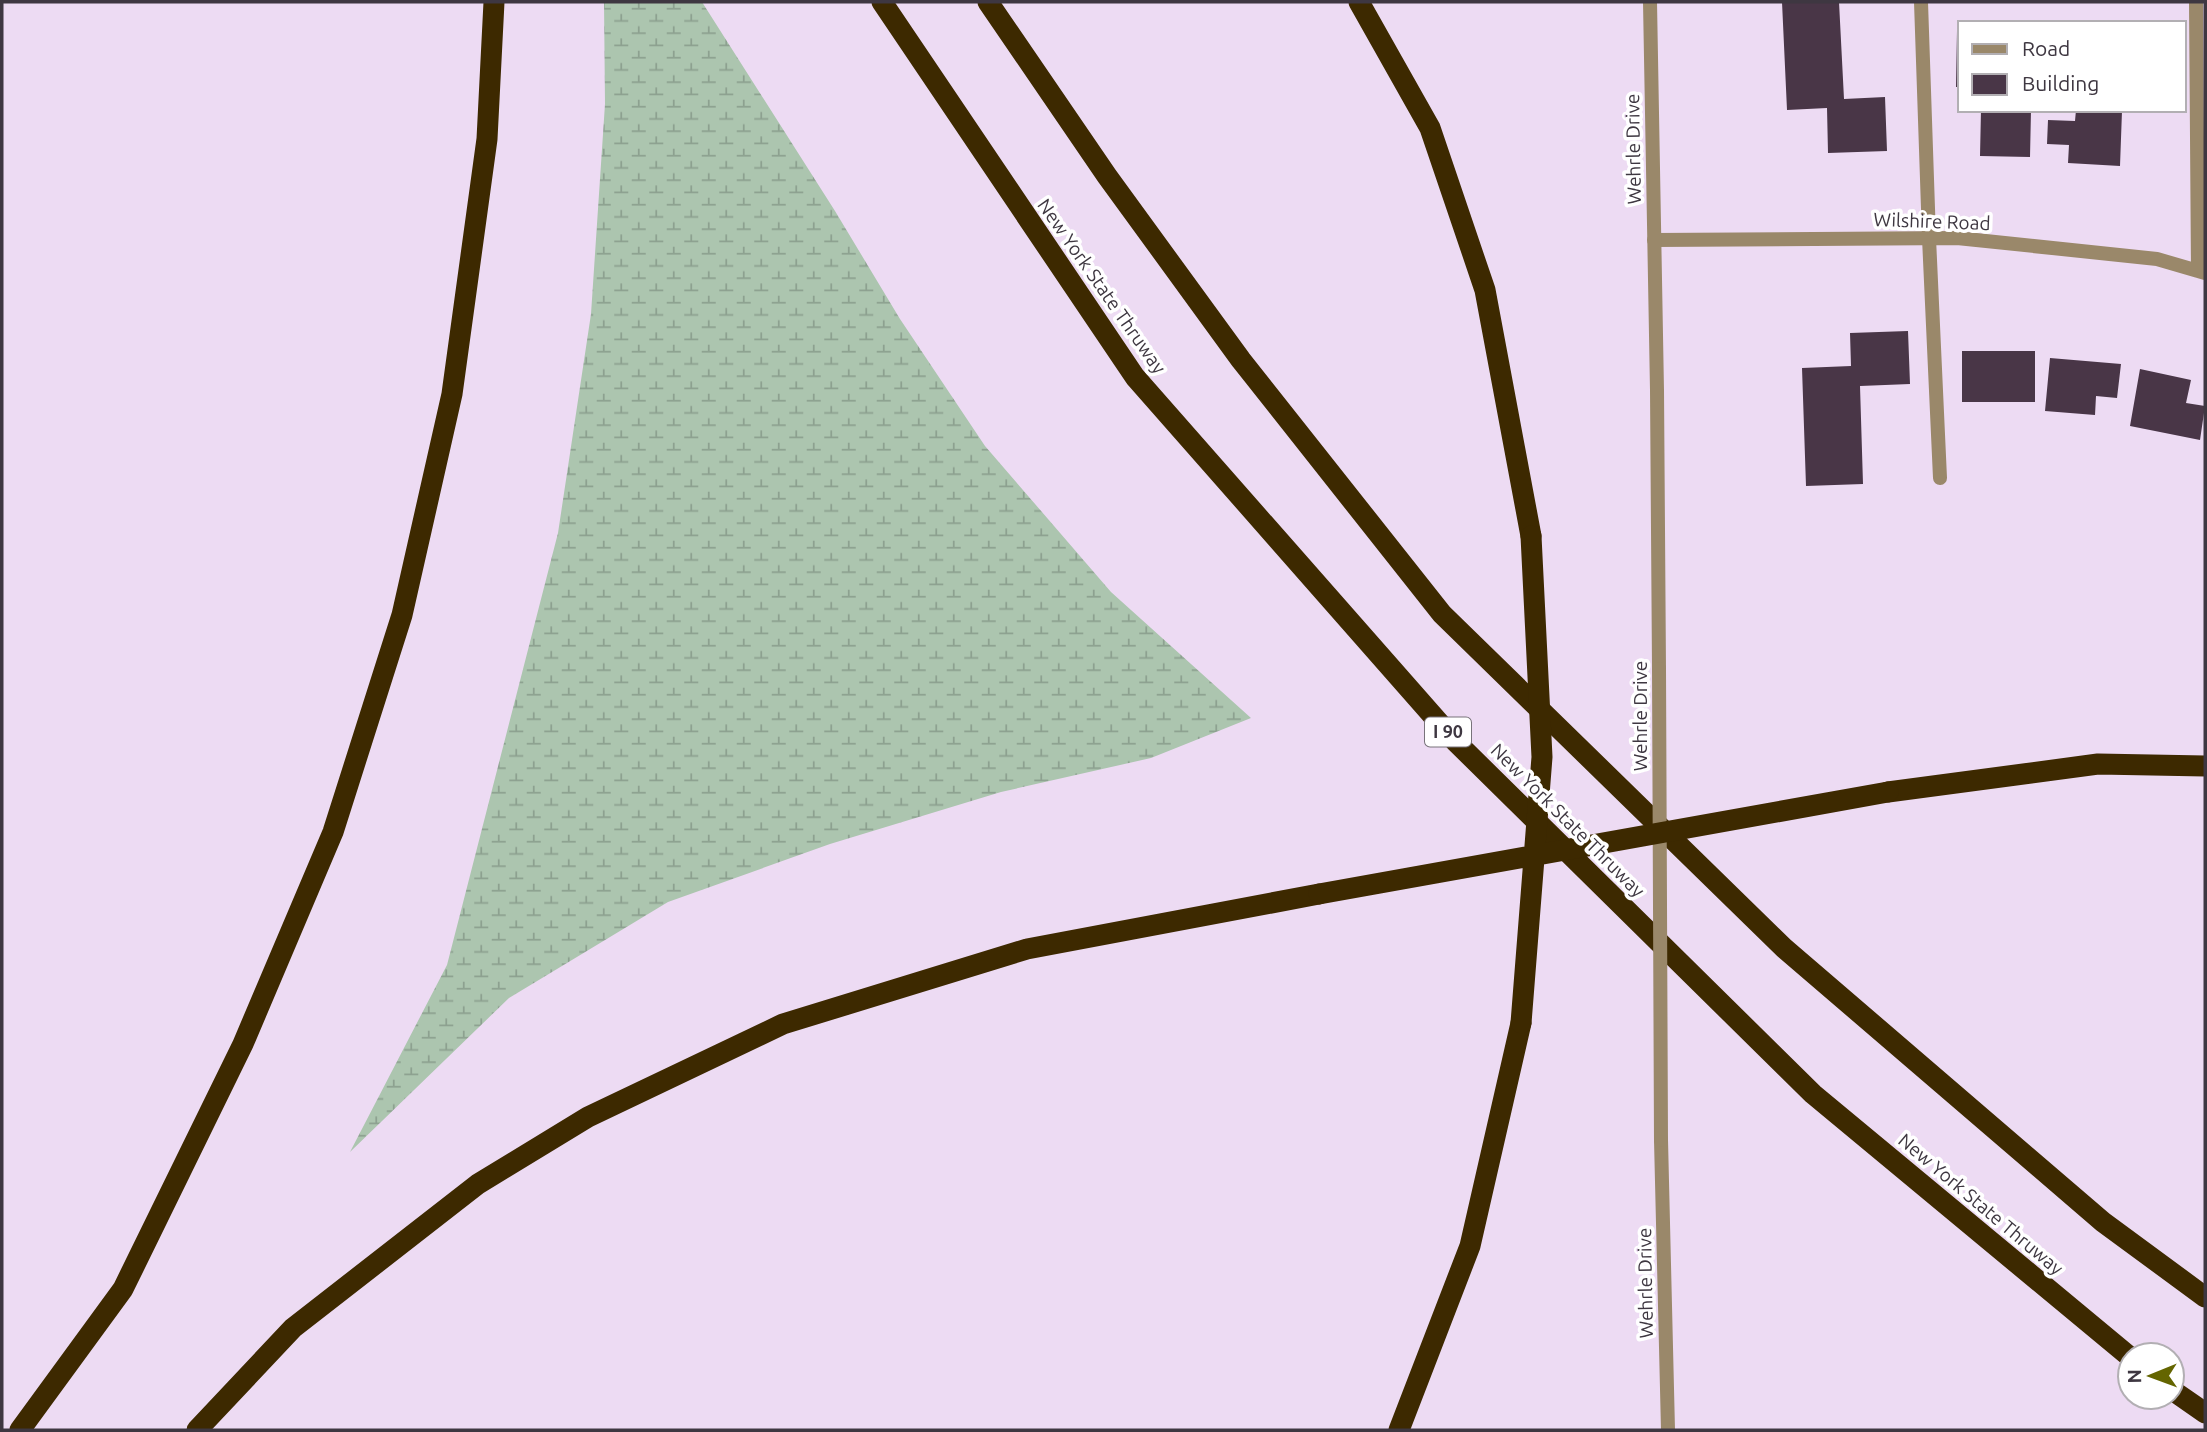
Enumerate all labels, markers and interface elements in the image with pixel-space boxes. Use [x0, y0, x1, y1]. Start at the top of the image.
legend [1958, 21, 2186, 112]
text: Road [2022, 36, 2070, 60]
text: Building [2022, 71, 2099, 95]
street label: Wehrle Drive [1621, 94, 1645, 204]
street label: New York State Thruway [1033, 194, 1171, 378]
street label: Wilshire Road [1873, 208, 1991, 234]
street label: Wehrle Drive [1629, 661, 1651, 771]
road number: I 90 [1425, 718, 1471, 746]
street label: New York State Thruway [1487, 739, 1649, 901]
street label: New York State Thruway [1894, 1129, 2068, 1279]
street label: Wehrle Drive [1633, 1228, 1657, 1338]
north arrow [2116, 1341, 2186, 1411]
text: N [2123, 1369, 2145, 1384]

